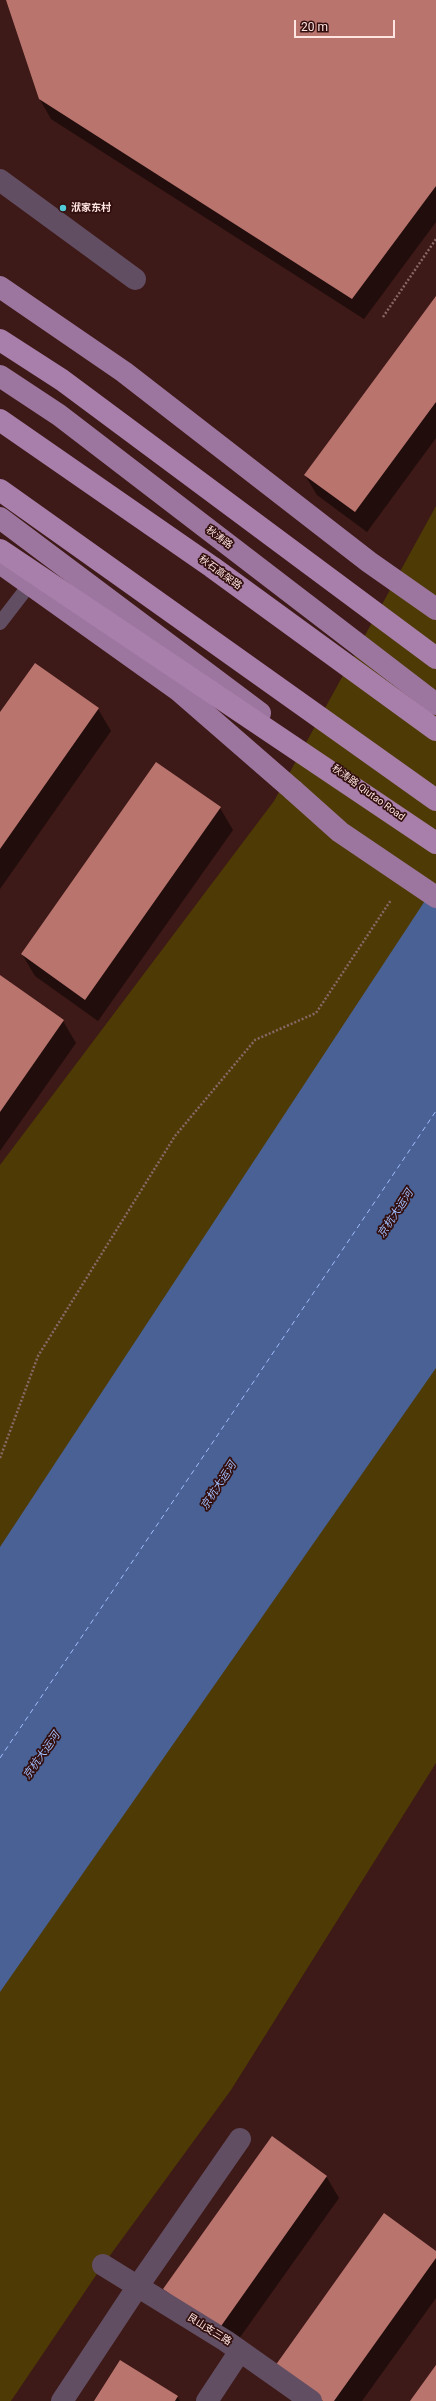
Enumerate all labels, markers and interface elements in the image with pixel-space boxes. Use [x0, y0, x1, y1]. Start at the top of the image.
scale bar [296, 12, 397, 38]
text: 20 m [301, 20, 328, 34]
place label: 洑家东村 [71, 202, 111, 214]
marker: 洑家东村 [58, 203, 68, 213]
street label: 秋涛路 [203, 524, 235, 552]
street label: 秋石高架路 [196, 553, 244, 593]
street label: 秋涛路 Qiutao Road [329, 763, 407, 823]
water label: 京杭大运河 [375, 1187, 417, 1241]
water label: 京杭大运河 [198, 1459, 240, 1513]
water label: 京杭大运河 [21, 1730, 63, 1782]
street label: 艮山支三路 [185, 2312, 233, 2348]

